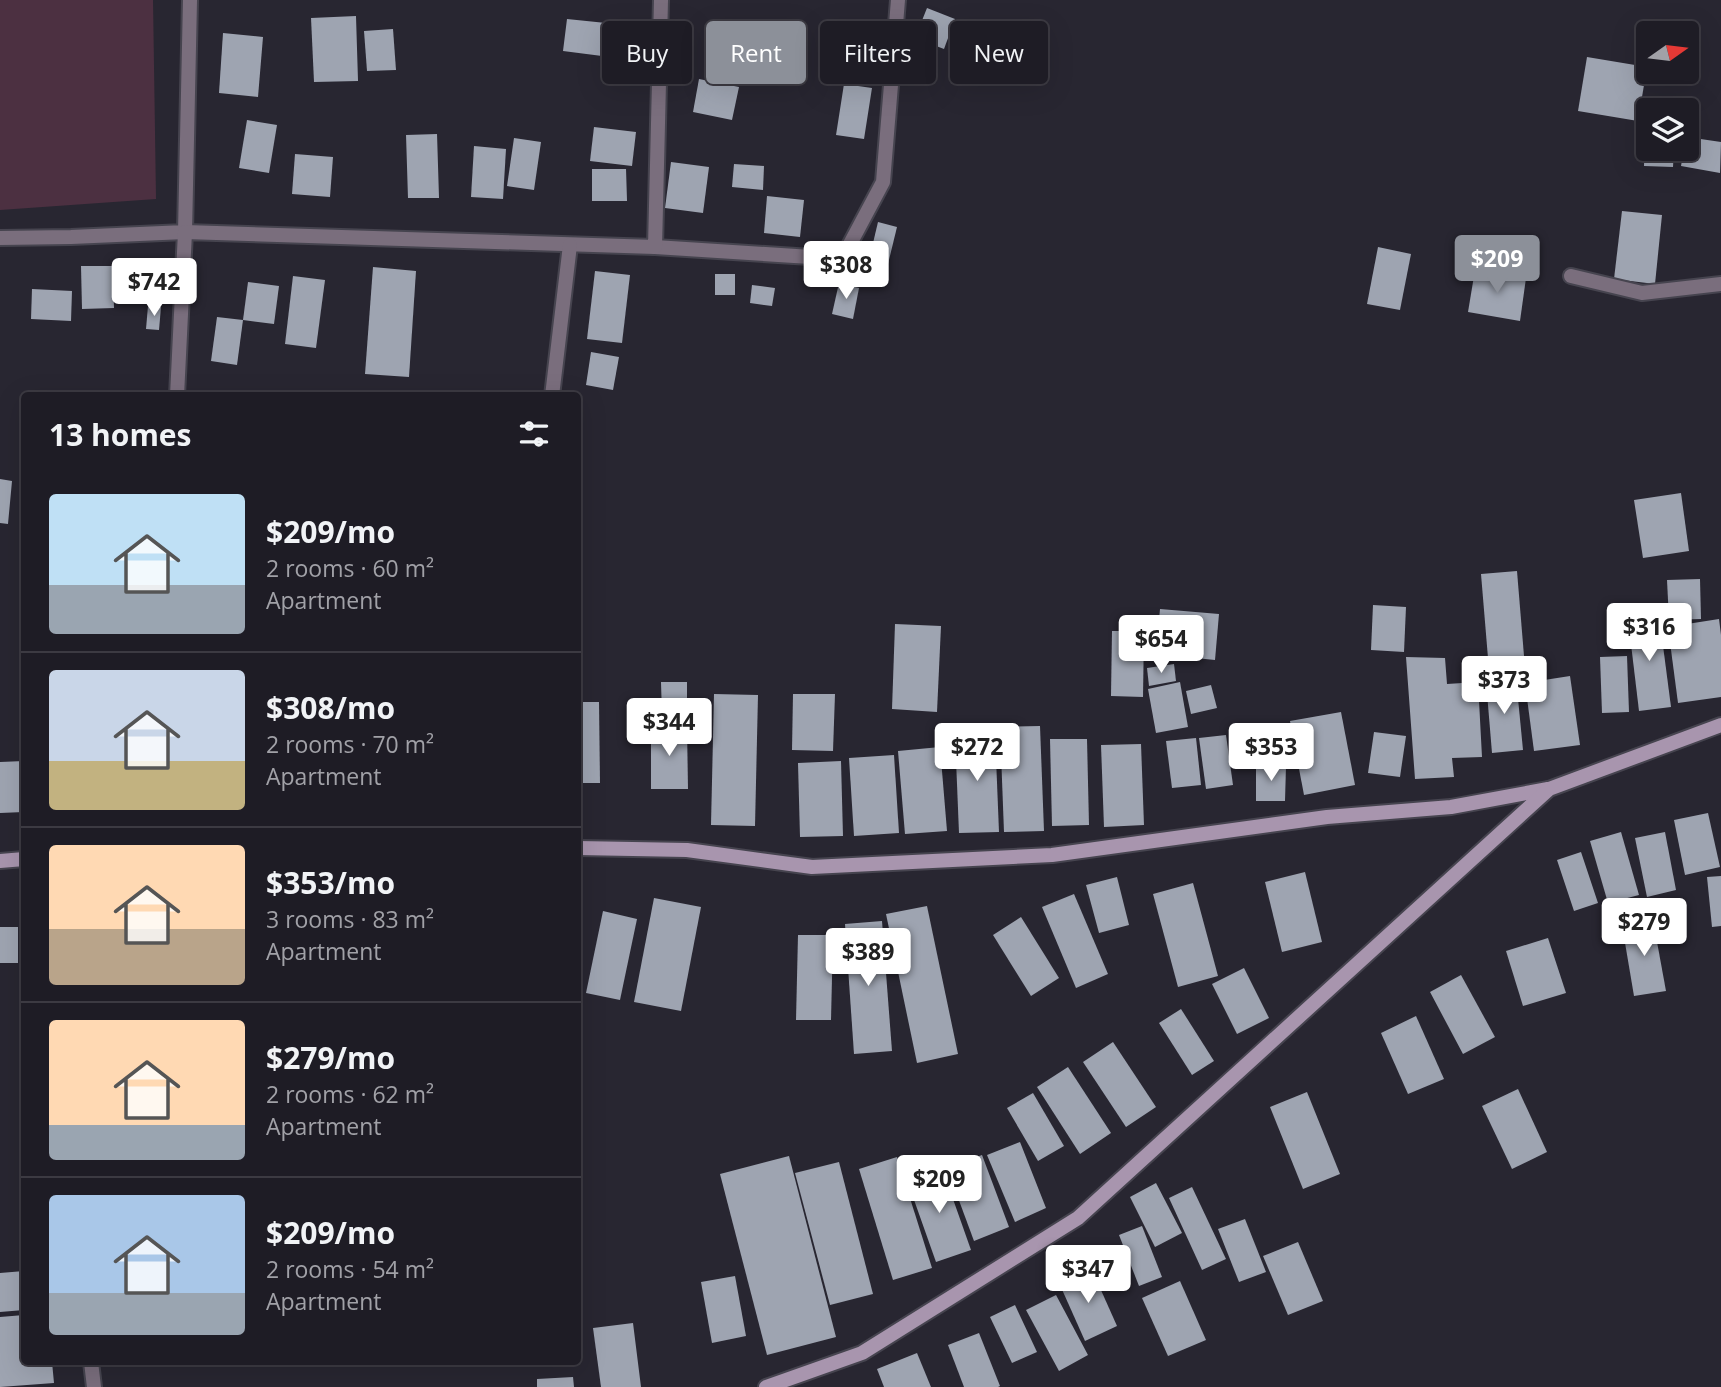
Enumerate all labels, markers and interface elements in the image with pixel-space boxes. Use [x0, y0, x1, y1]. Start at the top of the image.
chip: Buy [602, 21, 692, 84]
chip: Rent [706, 21, 806, 84]
chip: Filters [820, 21, 936, 84]
chip: New [950, 21, 1048, 84]
north arrow [1636, 21, 1699, 84]
map controls [1636, 21, 1699, 161]
button: layers [1636, 98, 1699, 161]
pin: $209 [1456, 236, 1538, 295]
pin: $308 [805, 242, 887, 301]
text: $209 [1471, 242, 1523, 274]
text: $308 [820, 248, 872, 280]
pin: $742 [113, 258, 195, 318]
text: $742 [128, 265, 180, 297]
text: 13 homes [49, 414, 192, 455]
icon: filters [515, 415, 553, 453]
text: $209/mo [266, 511, 395, 552]
icon: home [105, 522, 189, 606]
text: 2 rooms · 60 m² [266, 552, 434, 584]
text: Apartment [266, 584, 382, 616]
pin: $316 [1608, 604, 1690, 663]
text: $316 [1623, 610, 1675, 642]
pin: $654 [1120, 616, 1202, 675]
text: $654 [1135, 622, 1187, 654]
pin: $373 [1463, 656, 1545, 716]
text: $373 [1478, 663, 1530, 695]
text: $308/mo [266, 687, 395, 728]
icon: home [105, 698, 189, 782]
pin: $344 [628, 698, 710, 758]
text: $344 [643, 705, 695, 737]
pin: $272 [936, 724, 1018, 783]
pin: $353 [1230, 724, 1312, 783]
text: 2 rooms · 70 m² [266, 728, 434, 760]
text: $272 [951, 730, 1003, 762]
text: $353 [1245, 730, 1297, 762]
text: Apartment [266, 760, 382, 792]
text: $353/mo [266, 862, 395, 903]
icon: home [105, 873, 189, 957]
pin: $279 [1603, 898, 1685, 958]
text: 3 rooms · 83 m² [266, 903, 434, 935]
text: $279 [1618, 905, 1670, 937]
pin: $389 [827, 928, 909, 988]
text: Apartment [266, 935, 382, 967]
text: $389 [842, 935, 894, 967]
text: $279/mo [266, 1037, 395, 1078]
icon: home [105, 1048, 189, 1132]
text: 2 rooms · 62 m² [266, 1078, 434, 1110]
text: Apartment [266, 1110, 382, 1142]
pin: $209 [898, 1156, 980, 1215]
text: $209 [913, 1162, 965, 1194]
text: $209/mo [266, 1212, 395, 1253]
icon: home [105, 1223, 189, 1307]
pin: $347 [1047, 1246, 1129, 1305]
text: $347 [1062, 1252, 1114, 1284]
text: 2 rooms · 54 m² [266, 1253, 434, 1285]
text: Apartment [266, 1285, 382, 1317]

